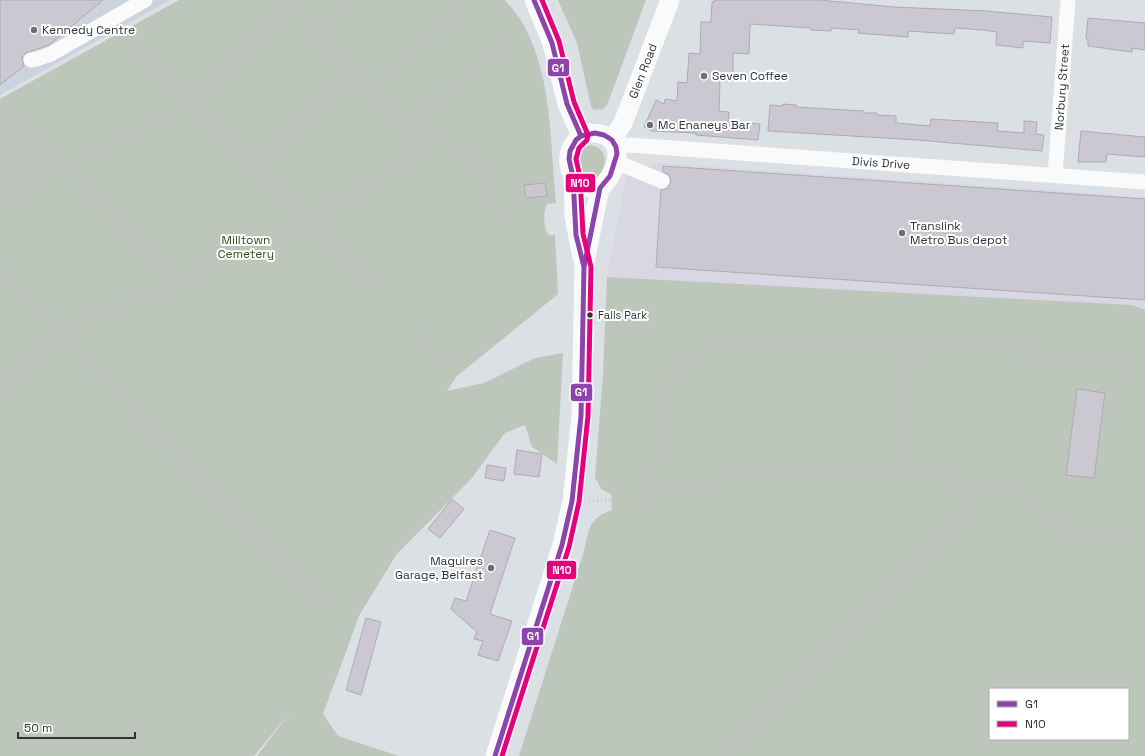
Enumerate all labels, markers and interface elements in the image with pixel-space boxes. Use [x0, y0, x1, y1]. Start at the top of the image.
place label: Kennedy Centre [42, 22, 135, 38]
marker: Kennedy Centre [29, 25, 39, 35]
street label: Glen Road [625, 41, 661, 101]
street label: Norbury Street [1051, 43, 1073, 131]
line badge: G1 [547, 58, 570, 77]
text: G1 [552, 61, 564, 75]
place label: Seven Coffee [712, 68, 788, 84]
marker: Seven Coffee [699, 71, 709, 81]
place label: Mc Enaneys Bar [658, 117, 751, 133]
marker: Mc Enaneys Bar [645, 120, 655, 130]
street label: Divis Drive [851, 153, 911, 173]
line badge: N10 [565, 173, 596, 193]
text: N10 [570, 176, 590, 190]
place label: Translink Metro Bus depot [910, 218, 1008, 248]
marker: Translink Metro Bus depot [897, 228, 907, 238]
park label: Milltown Cemetery [218, 232, 274, 262]
place label: Falls Park [598, 308, 647, 322]
marker: Falls Park [585, 310, 595, 320]
line badge: G1 [570, 383, 593, 402]
text: G1 [575, 385, 587, 399]
place label: Maguires Garage, Belfast [395, 553, 483, 583]
line badge: N10 [546, 560, 577, 580]
marker: Maguires Garage, Belfast [486, 563, 496, 573]
text: N10 [552, 563, 572, 577]
line badge: G1 [521, 627, 544, 646]
text: G1 [527, 629, 539, 643]
legend [989, 688, 1129, 740]
text: G1 [1025, 696, 1038, 712]
scale bar [18, 714, 135, 740]
text: N10 [1025, 716, 1046, 732]
text: 50 m [24, 720, 52, 736]

